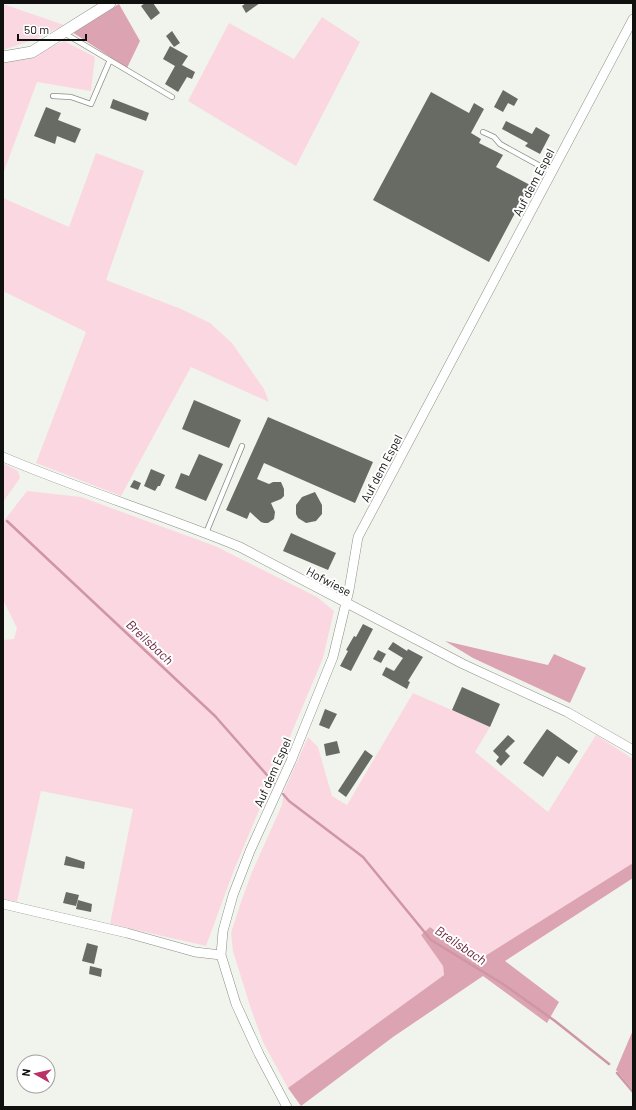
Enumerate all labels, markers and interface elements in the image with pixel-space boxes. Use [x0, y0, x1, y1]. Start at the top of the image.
scale bar [18, 16, 86, 42]
text: 50 m [24, 22, 49, 36]
street label: Auf dem Espel [509, 146, 557, 218]
street label: Auf dem Espel [357, 432, 405, 504]
street label: Hofwiese [304, 563, 354, 599]
water label: Breilsbach [123, 616, 177, 668]
street label: Auf dem Espel [250, 735, 294, 809]
water label: Breilsbach [432, 922, 490, 968]
north arrow [16, 1054, 56, 1094]
text: N [19, 1068, 33, 1077]

